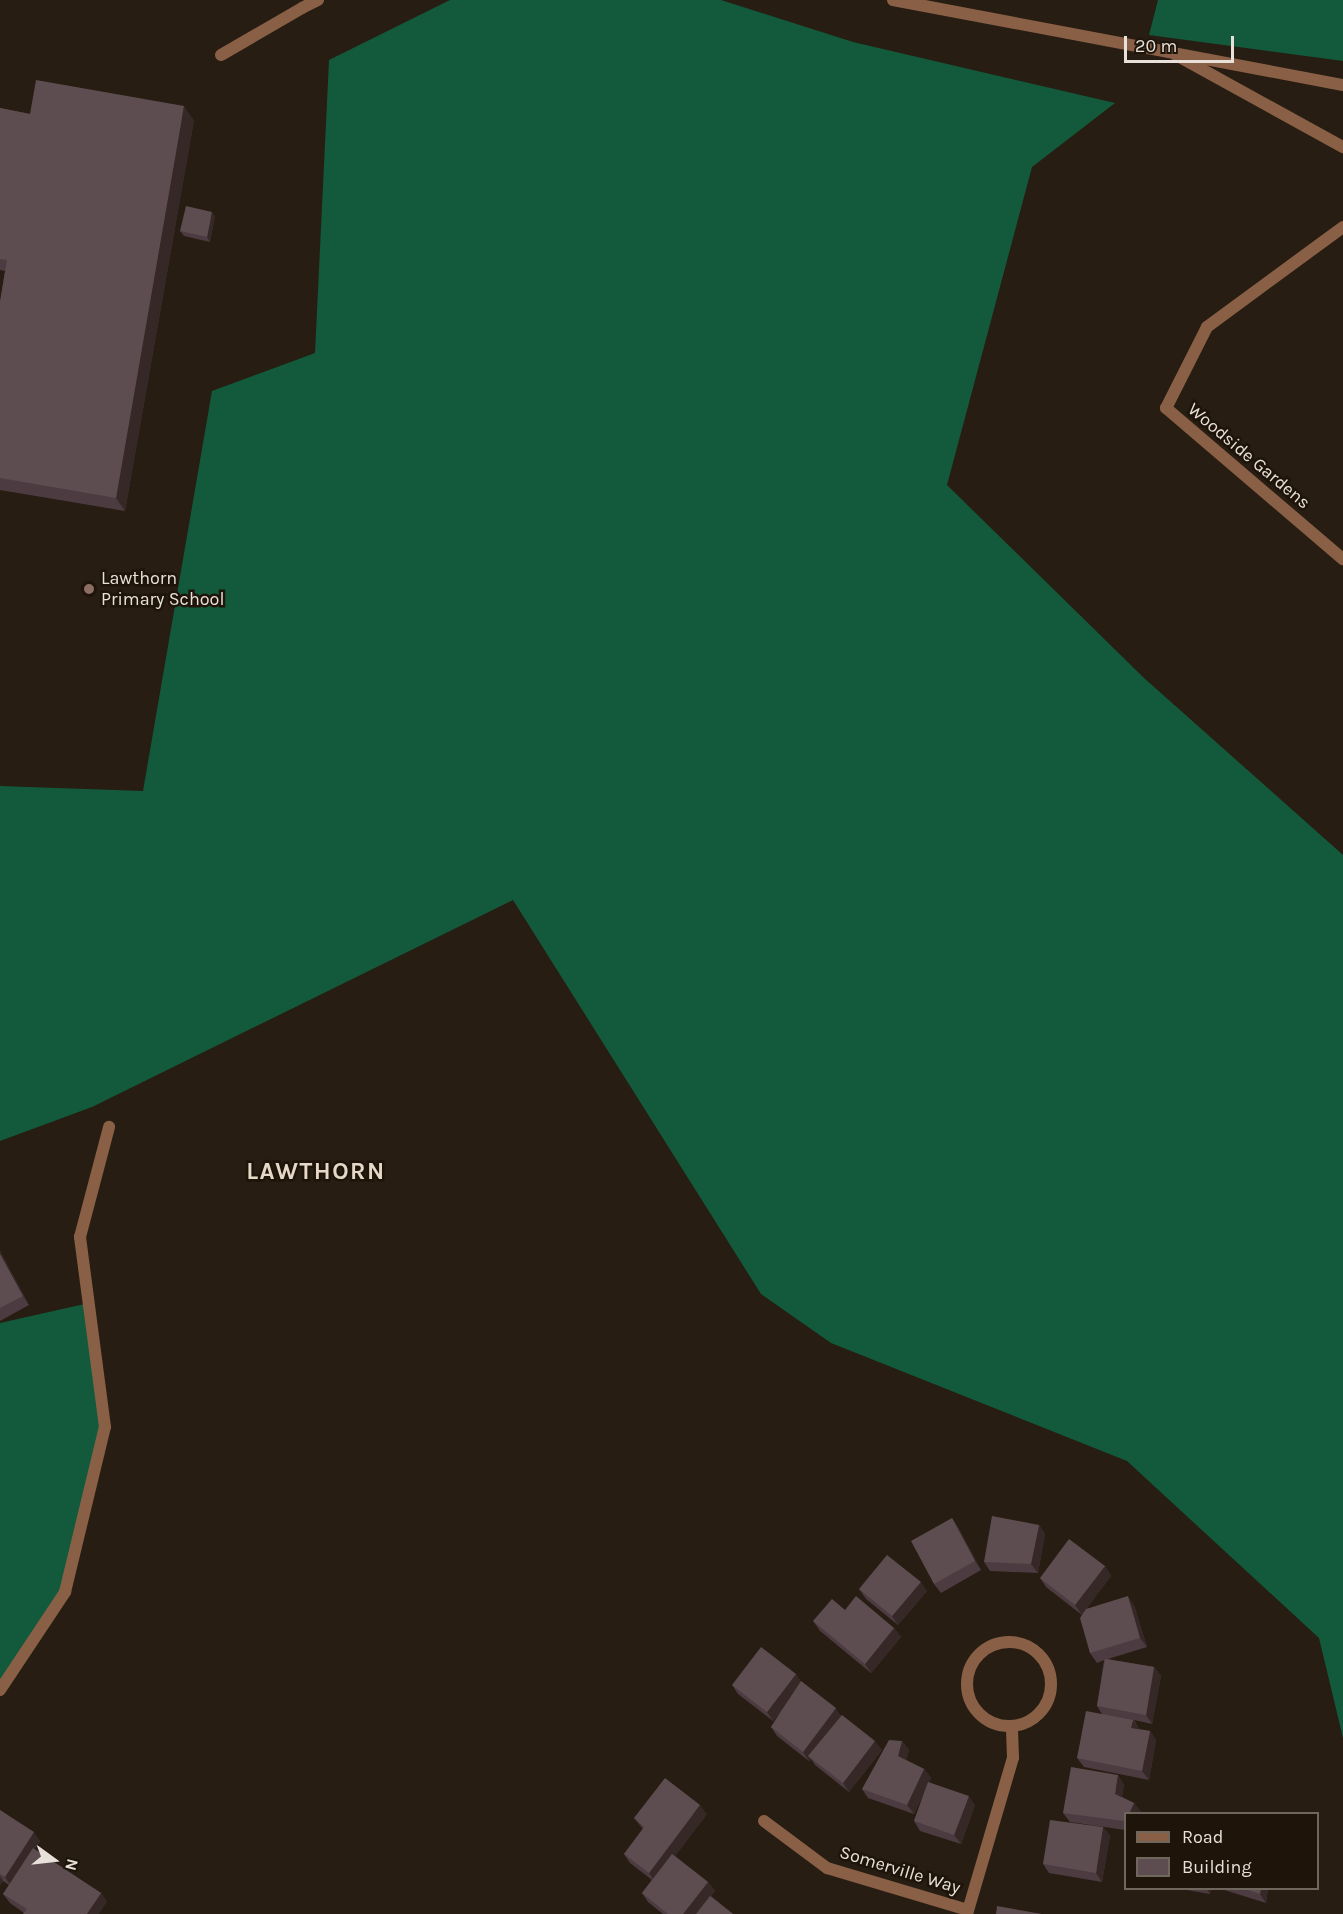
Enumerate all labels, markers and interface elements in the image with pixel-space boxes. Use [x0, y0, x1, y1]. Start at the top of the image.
scale bar [1127, 24, 1236, 62]
text: 20 m [1135, 35, 1177, 57]
street label: Woodside Gardens [1183, 399, 1315, 513]
place label: Lawthorn Primary School [101, 568, 224, 610]
marker: Lawthorn Primary School [82, 582, 96, 596]
district label: LAWTHORN [246, 1158, 386, 1186]
legend [1124, 1812, 1319, 1890]
text: Road [1182, 1826, 1223, 1848]
north arrow [24, 1830, 84, 1890]
street label: Somerville Way [837, 1841, 963, 1899]
text: Building [1182, 1856, 1252, 1878]
text: N [61, 1857, 83, 1873]

